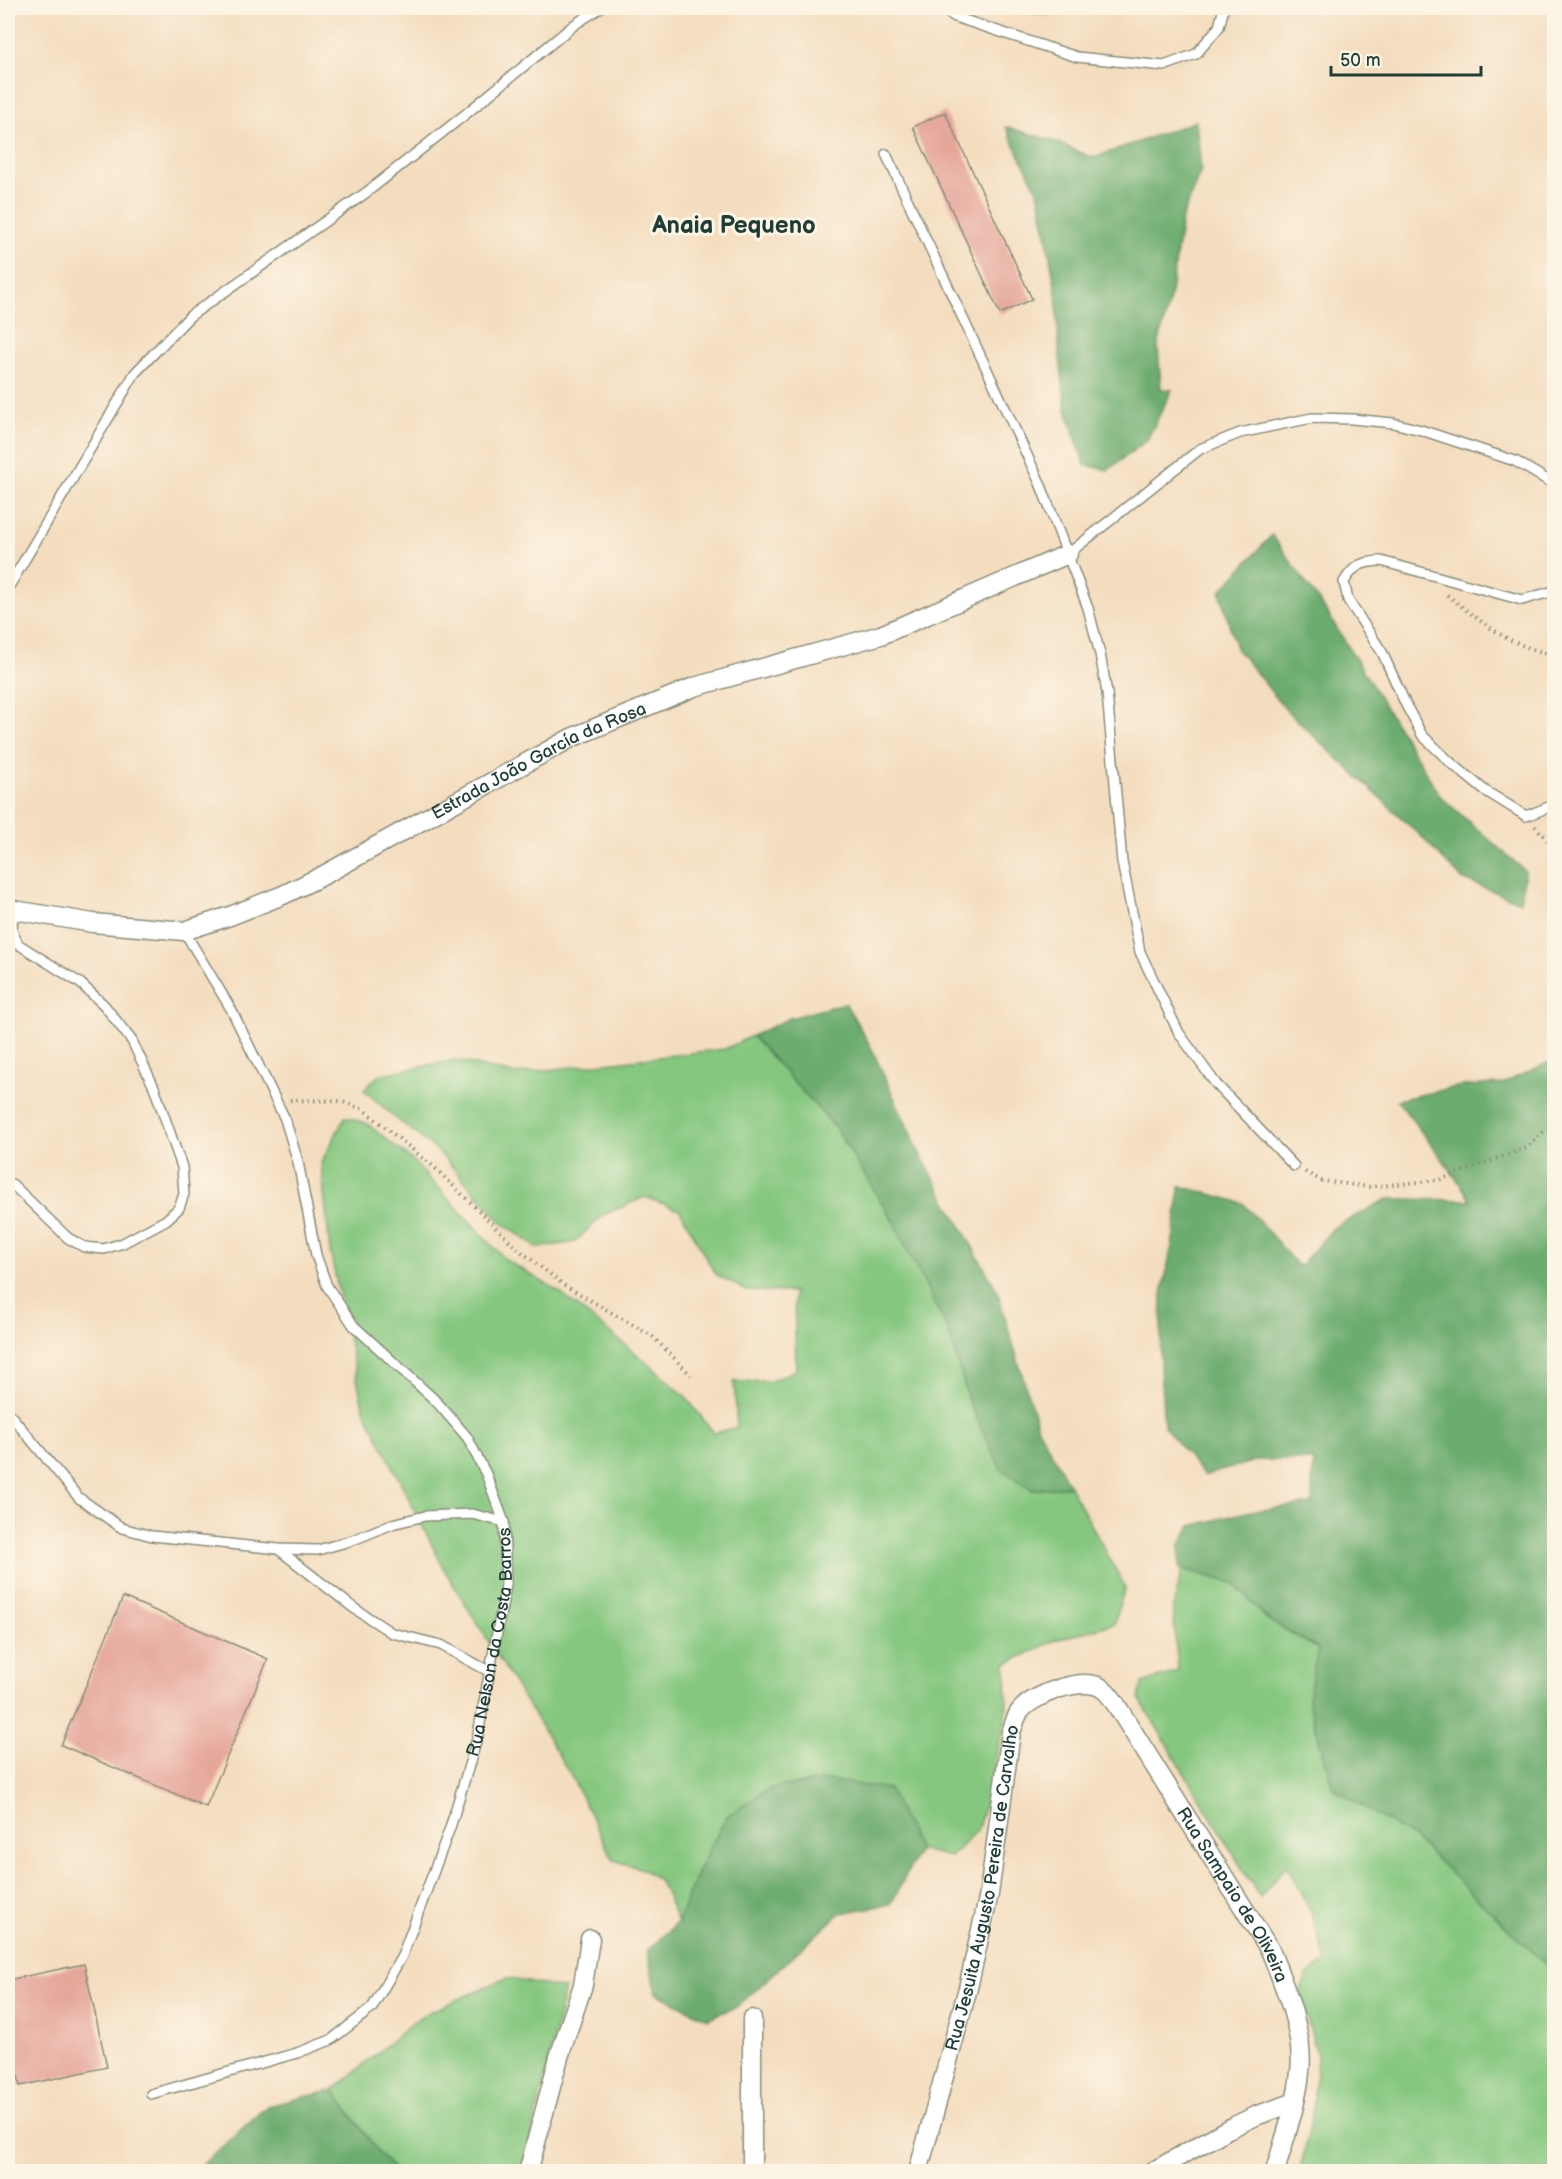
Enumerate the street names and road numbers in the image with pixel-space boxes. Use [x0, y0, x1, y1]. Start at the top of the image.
street label: Estrada João García da Rosa [428, 698, 649, 824]
street label: Rua Nelson da Costa Barros [462, 1527, 517, 1759]
street label: Rua Jesuita Augusto Pereira de Carvalho [941, 1722, 1024, 2053]
street label: Rua Sampaio de Oliveira [1172, 1804, 1292, 1985]

